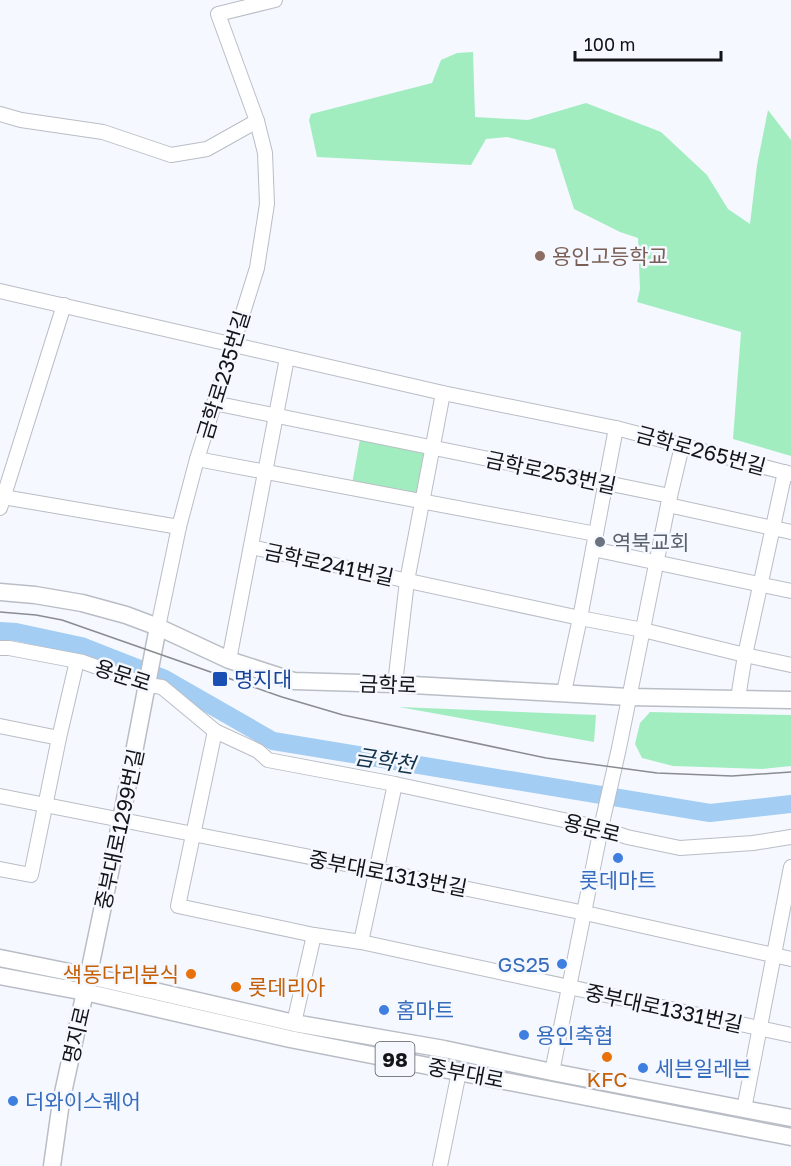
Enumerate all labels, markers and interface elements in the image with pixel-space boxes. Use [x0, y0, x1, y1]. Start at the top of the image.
scale bar [575, 24, 720, 62]
text: 100 m [584, 33, 635, 55]
place label: 용인고등학교 [552, 243, 668, 269]
marker: 용인고등학교 [533, 249, 547, 263]
street label: 금학로235번길 [191, 307, 255, 443]
street label: 금학로265번길 [633, 420, 769, 480]
street label: 금학로253번길 [483, 445, 619, 499]
place label: 역북교회 [612, 529, 689, 555]
marker: 역북교회 [593, 535, 607, 549]
street label: 금학로241번길 [262, 538, 396, 590]
street label: 용문로 [91, 654, 155, 696]
place label: 명지대 [234, 666, 292, 692]
marker: 명지대 [211, 670, 229, 688]
street label: 금학로 [359, 670, 417, 698]
water label: 금학천 [353, 742, 420, 779]
street label: 중부대로1299번길 [89, 746, 149, 912]
street label: 용문로 [561, 808, 623, 848]
street label: 중부대로1313번길 [307, 845, 469, 901]
marker: 롯데마트 [611, 851, 625, 865]
place label: 롯데마트 [579, 867, 657, 893]
place label: GS25 [497, 951, 550, 977]
marker: GS25 [555, 957, 569, 971]
place label: 색동다리분식 [63, 961, 179, 987]
marker: 색동다리분식 [184, 967, 198, 981]
place label: 롯데리아 [248, 974, 325, 1000]
street label: 중부대로1331번길 [583, 979, 745, 1037]
marker: 롯데리아 [229, 980, 243, 994]
place label: 홈마트 [396, 997, 454, 1023]
marker: 홈마트 [377, 1003, 391, 1017]
street label: 명지로 [57, 1004, 95, 1066]
place label: 용인축협 [536, 1022, 613, 1048]
marker: 용인축협 [517, 1028, 531, 1042]
road number: 98 [376, 1042, 414, 1076]
marker: KFC [600, 1050, 614, 1064]
street label: 중부대로 [426, 1053, 506, 1093]
place label: 세븐일레븐 [655, 1055, 752, 1081]
marker: 세븐일레븐 [636, 1061, 650, 1075]
place label: KFC [586, 1066, 628, 1092]
place label: 더와이스퀘어 [25, 1088, 141, 1114]
marker: 더와이스퀘어 [6, 1094, 20, 1108]

